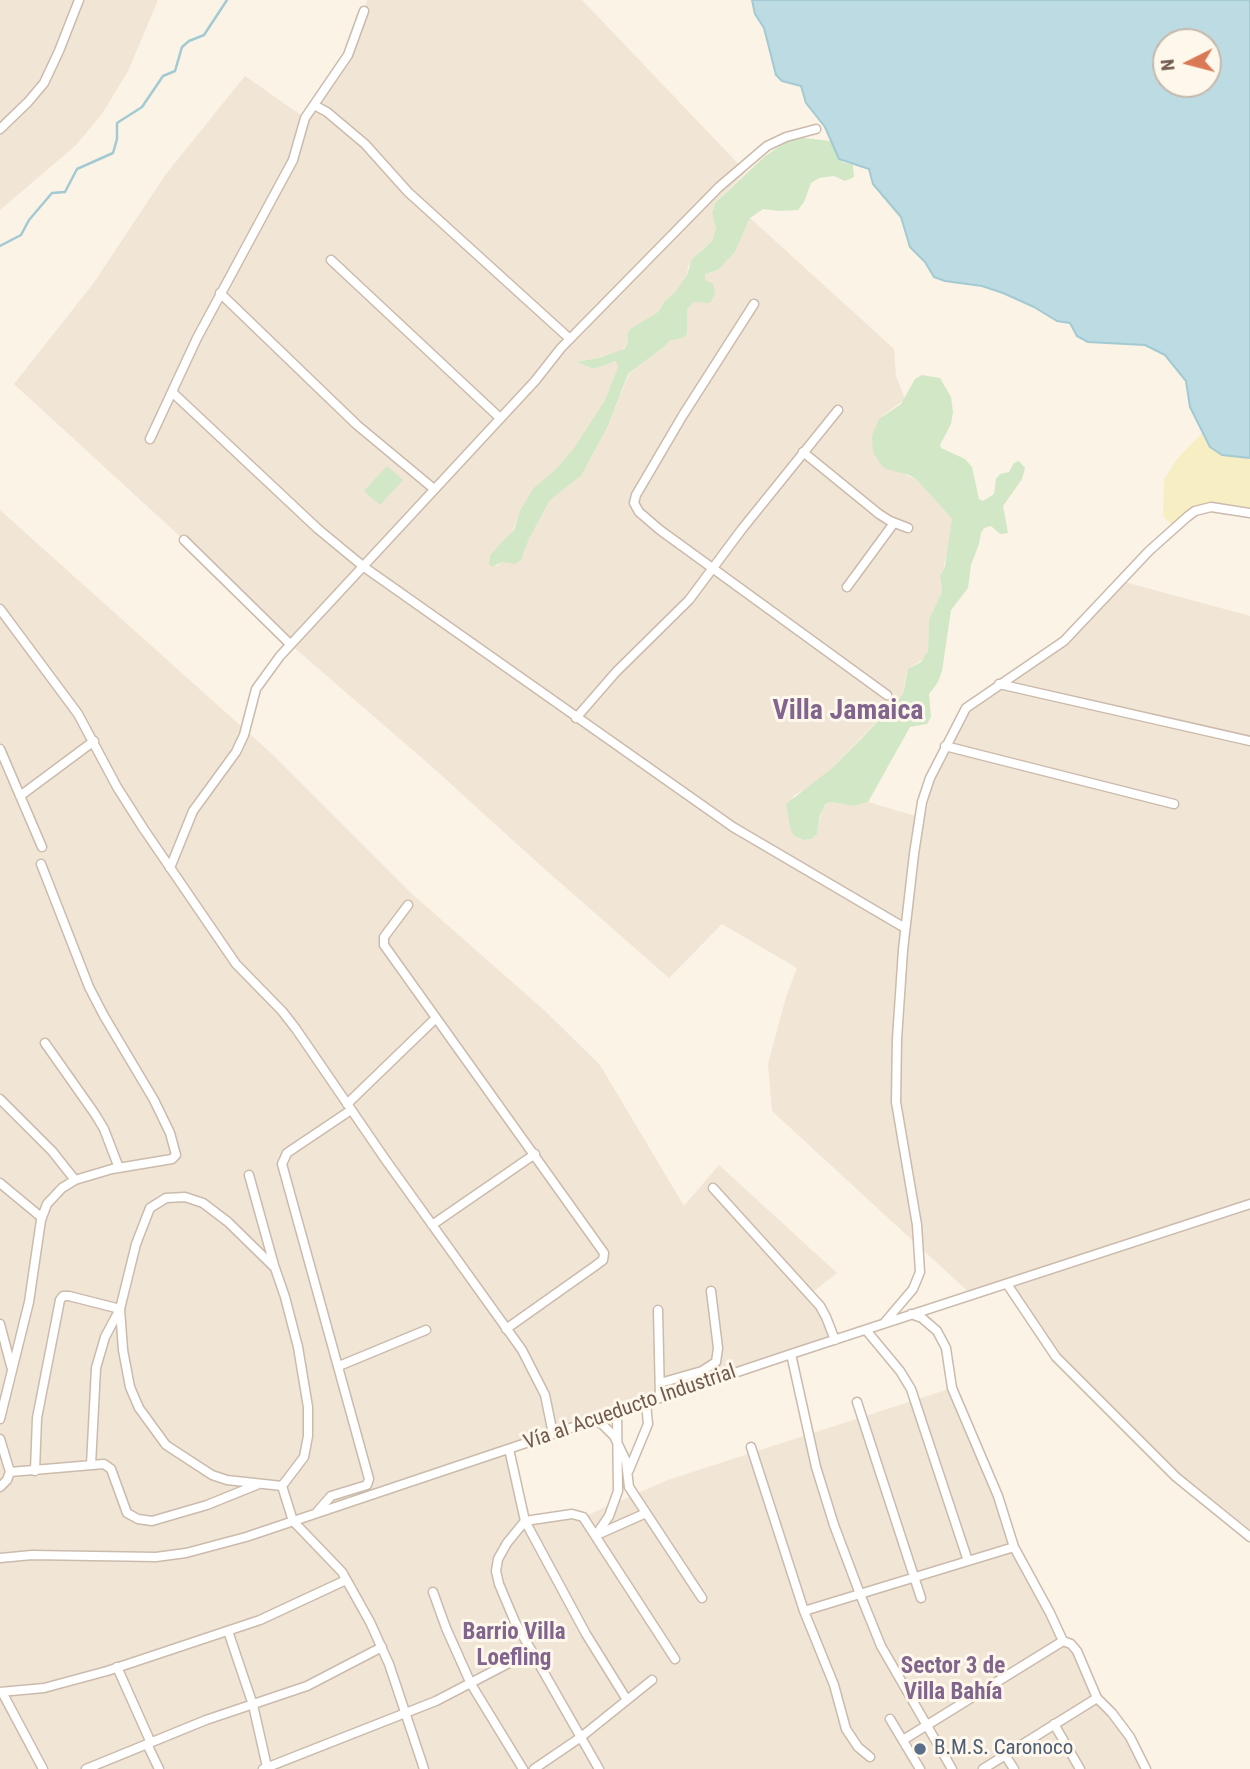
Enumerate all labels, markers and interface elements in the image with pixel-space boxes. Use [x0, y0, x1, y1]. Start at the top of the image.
north arrow [1152, 28, 1222, 98]
text: N [1156, 58, 1180, 72]
district label: Villa Jamaica [773, 695, 923, 729]
street label: Vía al Acueducto Industrial [521, 1360, 739, 1456]
district label: Barrio Villa Loefling [462, 1619, 566, 1673]
district label: Sector 3 de Villa Bahía [901, 1653, 1005, 1707]
place label: B.M.S. Caronoco [934, 1736, 1073, 1762]
marker: B.M.S. Caronoco [912, 1741, 928, 1757]

